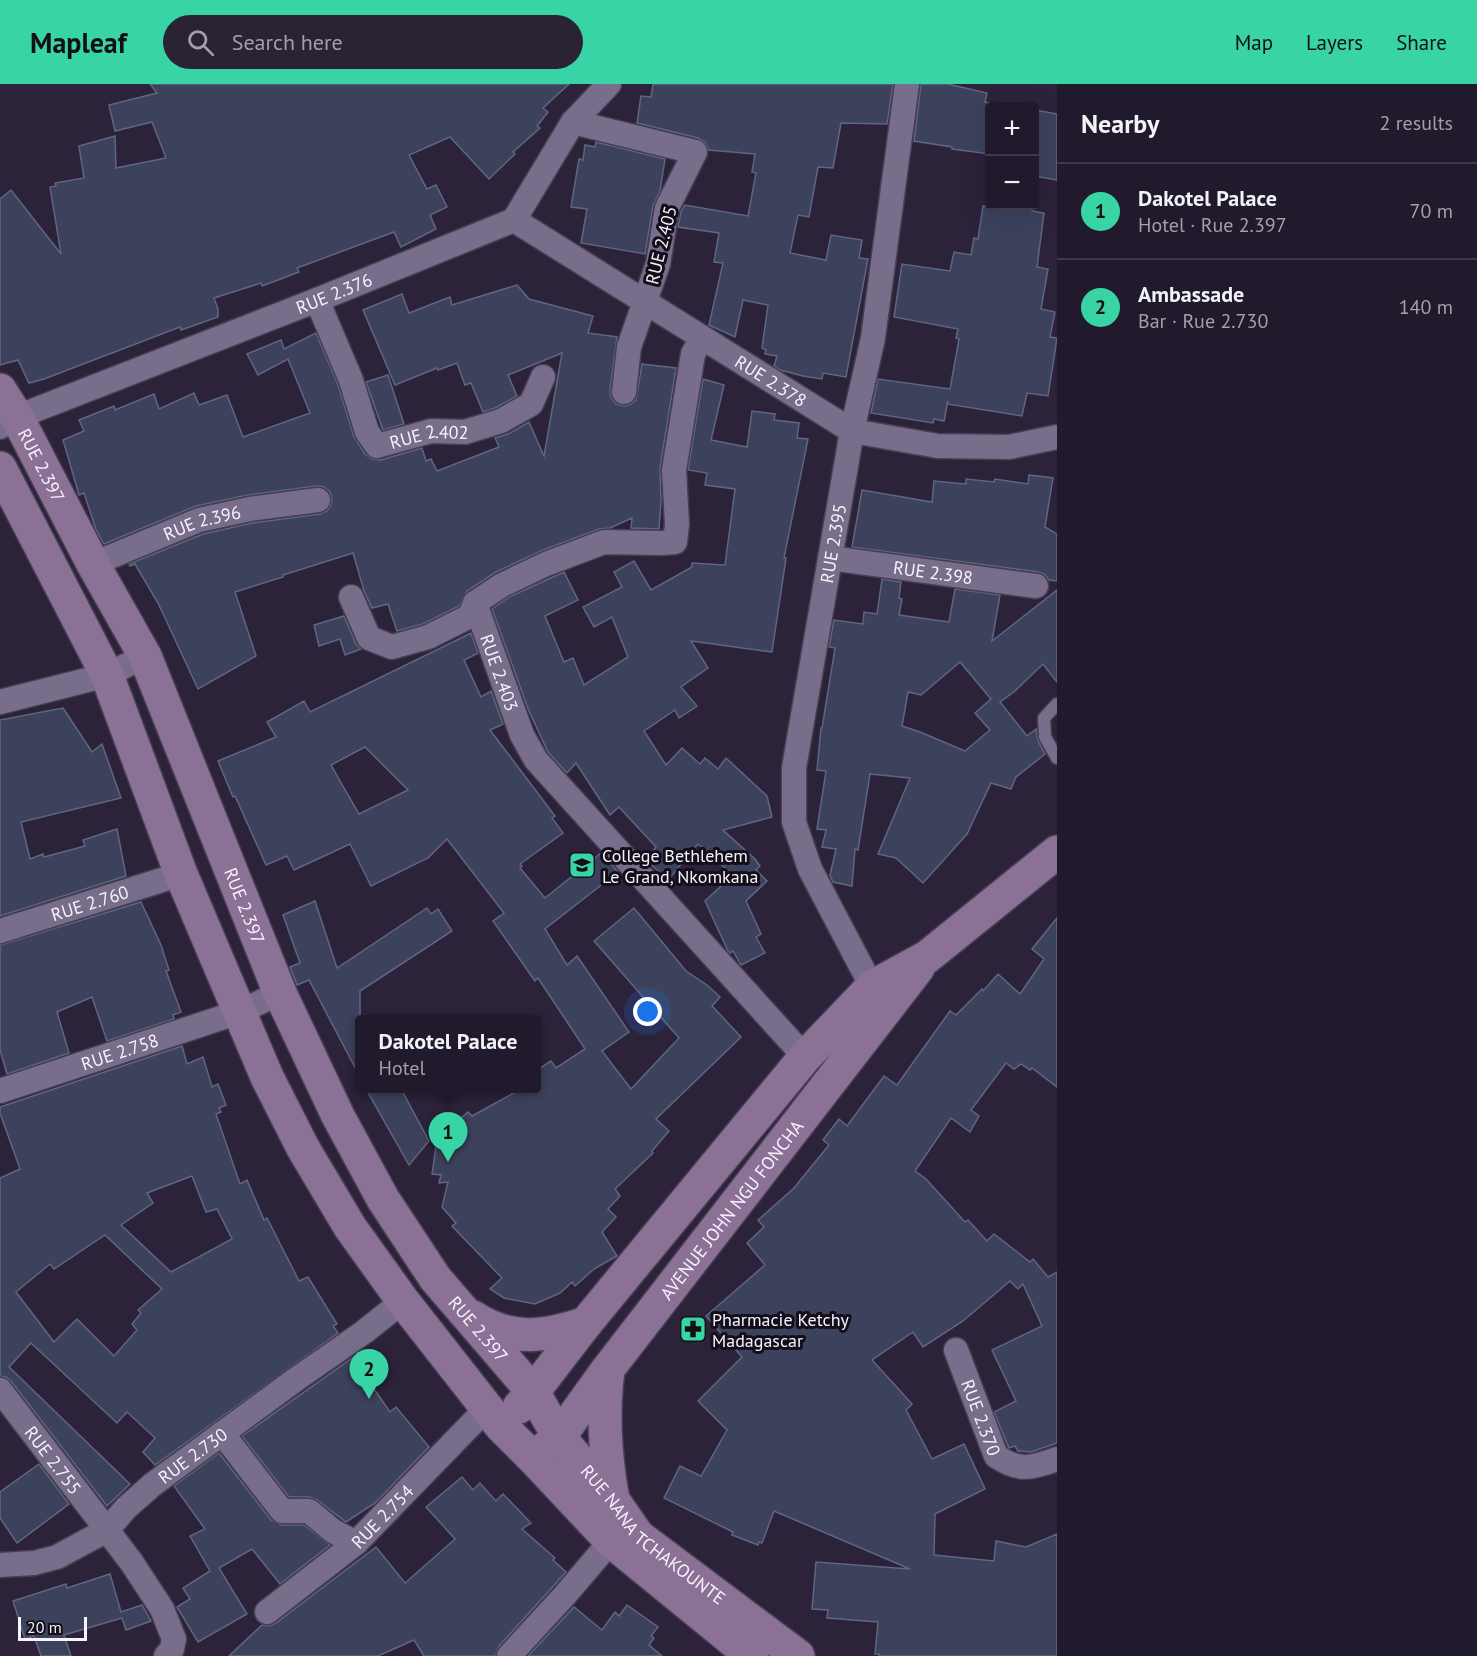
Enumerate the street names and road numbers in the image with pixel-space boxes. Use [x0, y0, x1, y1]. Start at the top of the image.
street label: RUE 2.405 [640, 203, 682, 287]
street label: RUE 2.376 [293, 267, 375, 319]
street label: RUE 2.378 [731, 350, 811, 411]
street label: RUE 2.402 [387, 419, 469, 453]
street label: RUE 2.397 [13, 424, 70, 506]
street label: RUE 2.396 [160, 500, 243, 545]
street label: RUE 2.395 [815, 502, 851, 585]
street label: RUE 2.398 [892, 555, 974, 589]
street label: RUE 2.403 [475, 631, 524, 714]
street label: RUE 2.397 [219, 864, 271, 947]
street label: RUE 2.760 [48, 880, 131, 926]
street label: RUE 2.758 [78, 1028, 161, 1075]
street label: AVENUE JOHN NGU FONCHA [655, 1115, 808, 1304]
street label: RUE 2.397 [444, 1291, 513, 1367]
street label: RUE 2.370 [957, 1376, 1006, 1459]
street label: RUE 2.755 [20, 1421, 87, 1499]
street label: RUE 2.730 [153, 1422, 232, 1488]
street label: RUE NANA TCHAKOUNTE [576, 1460, 730, 1609]
street label: RUE 2.754 [346, 1479, 418, 1553]

